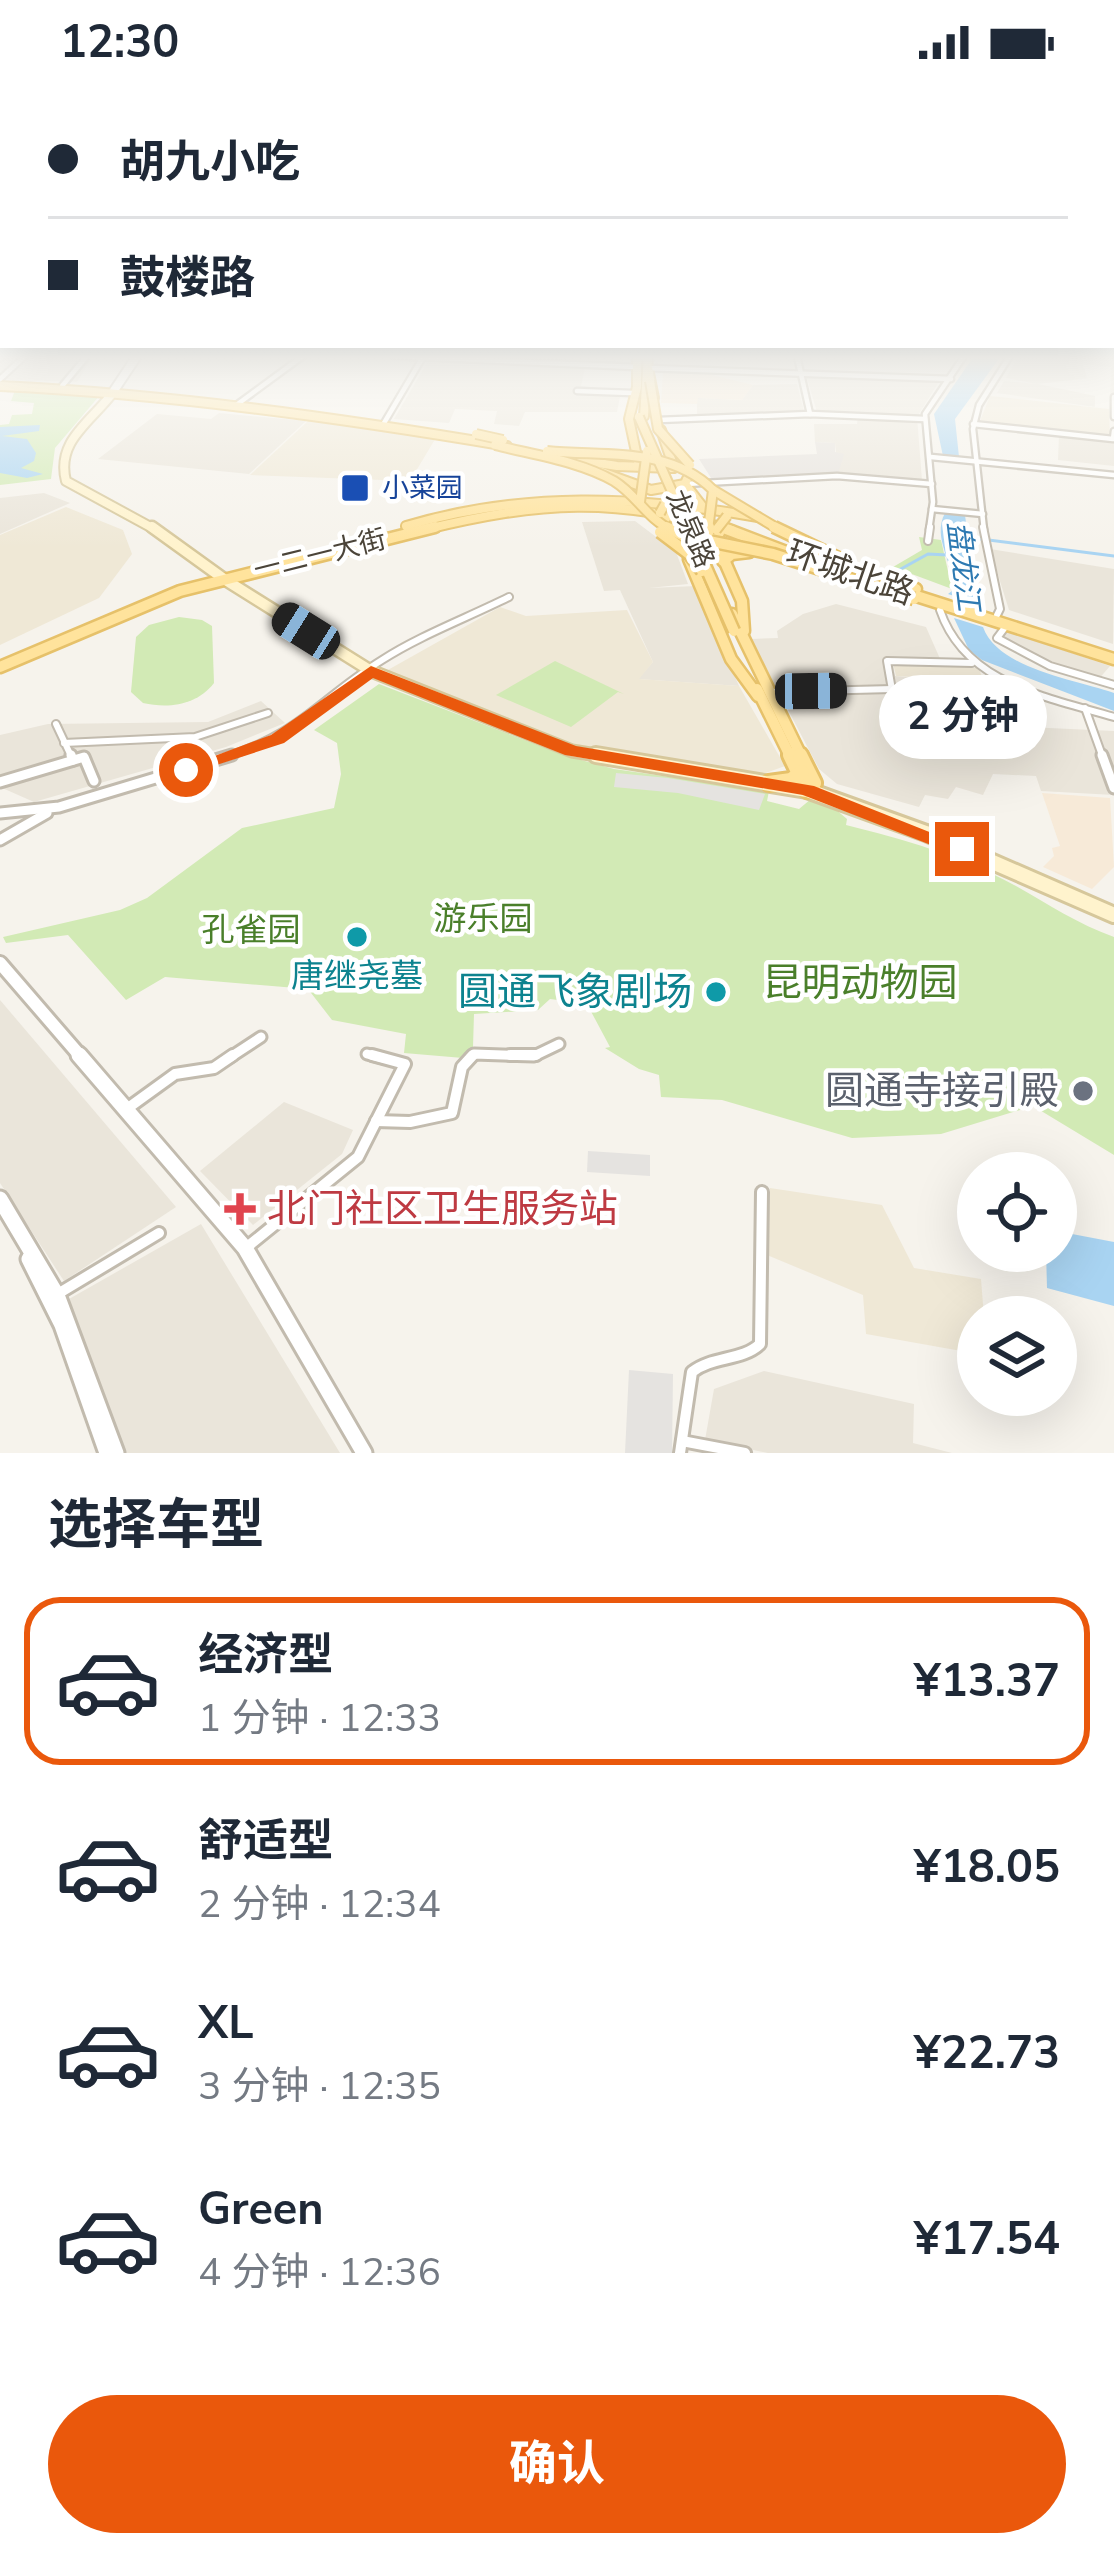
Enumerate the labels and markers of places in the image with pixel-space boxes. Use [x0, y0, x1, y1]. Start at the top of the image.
place label: 小菜园 [382, 470, 463, 507]
marker: 小菜园 [339, 472, 371, 504]
marker: 唐继尧墓 [344, 924, 370, 950]
place label: 唐继尧墓 [291, 954, 423, 999]
place label: 圆通飞象剧场 [458, 966, 692, 1019]
marker: 圆通飞象剧场 [703, 979, 729, 1005]
place label: 圆通寺接引殿 [825, 1065, 1059, 1118]
marker: 圆通寺接引殿 [1070, 1078, 1096, 1104]
place label: 北门社区卫生服务站 [267, 1183, 618, 1236]
marker: 北门社区卫生服务站 [224, 1193, 256, 1225]

